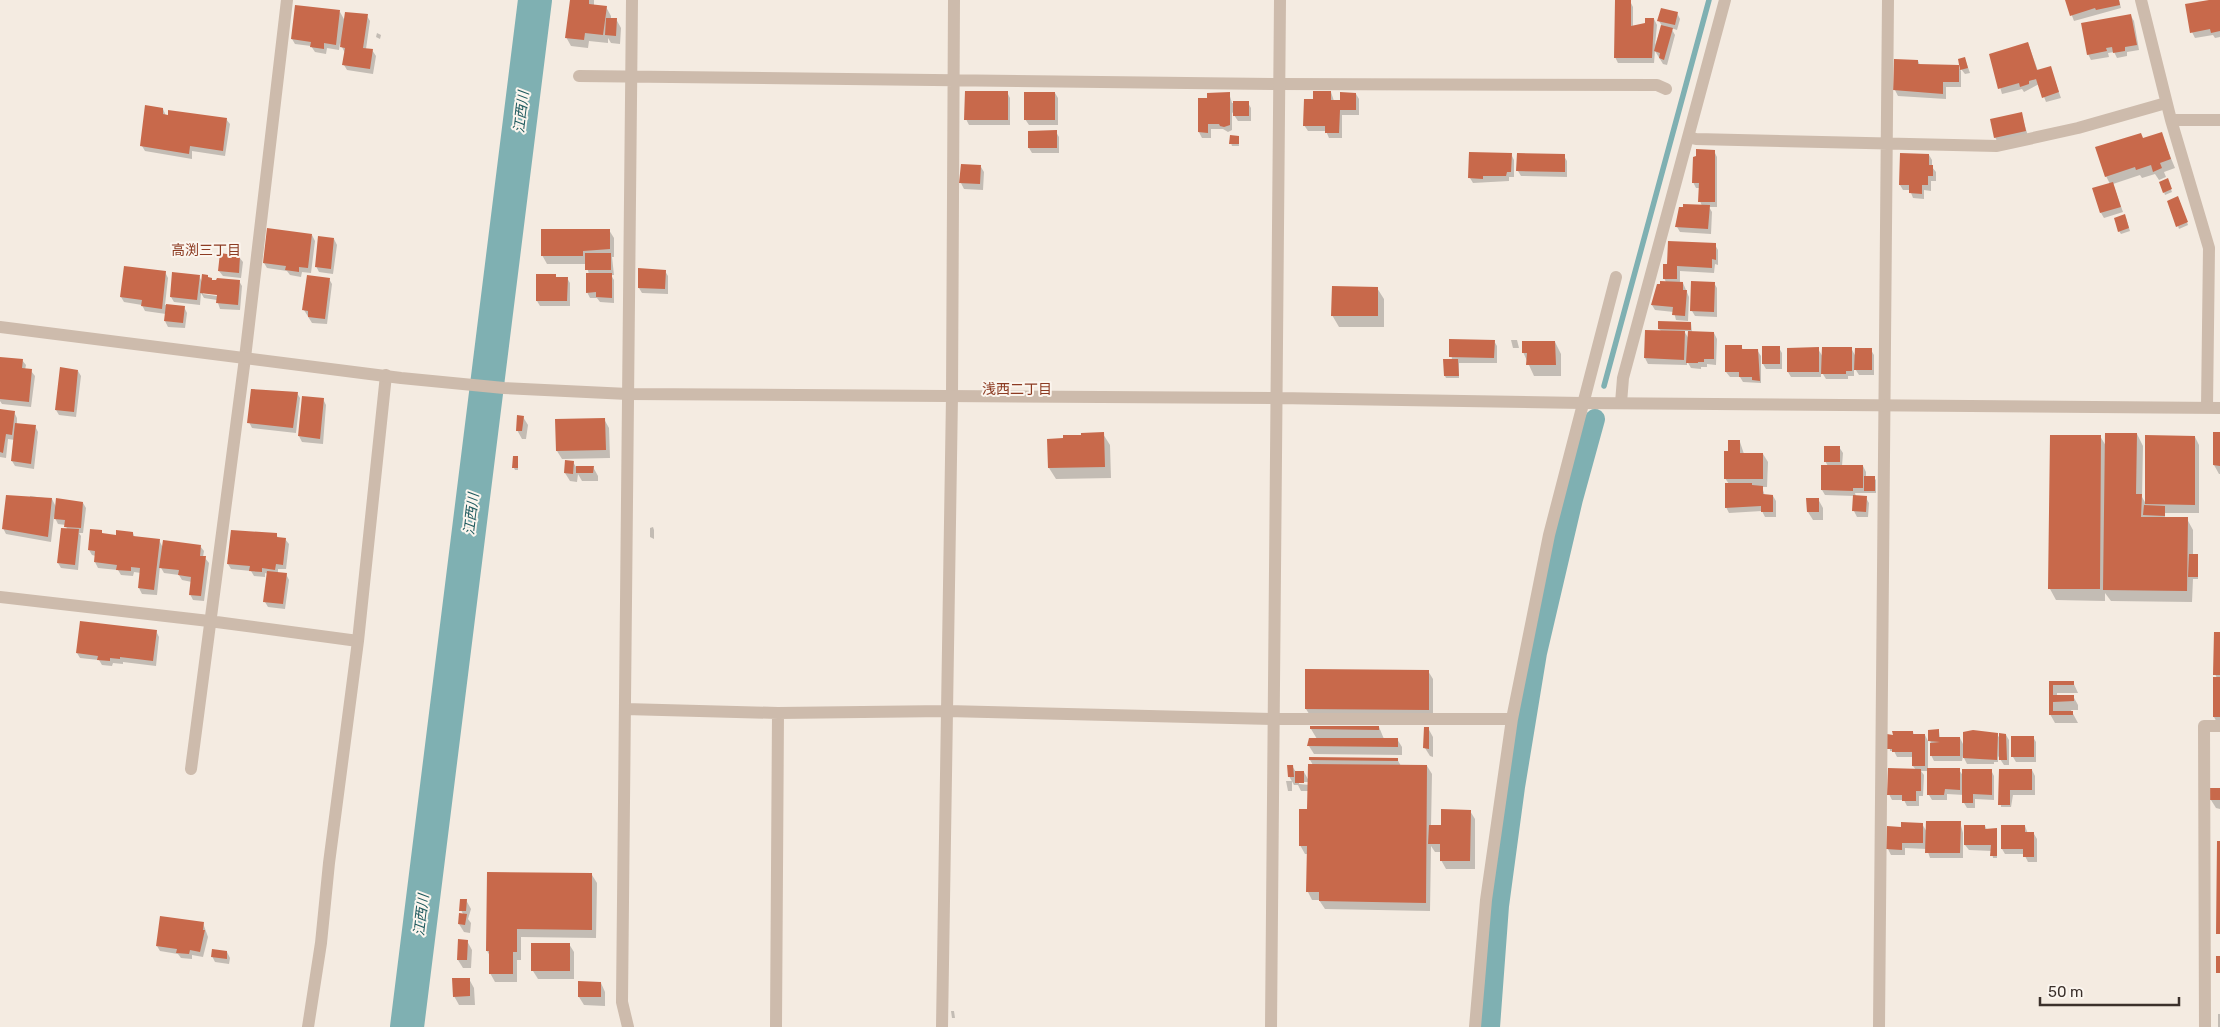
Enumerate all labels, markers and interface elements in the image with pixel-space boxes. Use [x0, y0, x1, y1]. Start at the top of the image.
water label: 江西川 [511, 88, 533, 134]
district label: 高渕三丁目 [171, 242, 241, 259]
district label: 浅西二丁目 [982, 381, 1052, 398]
water label: 江西川 [461, 490, 483, 536]
water label: 江西川 [411, 891, 433, 937]
scale bar [2040, 974, 2179, 1006]
text: 50 m [2048, 983, 2083, 1001]

